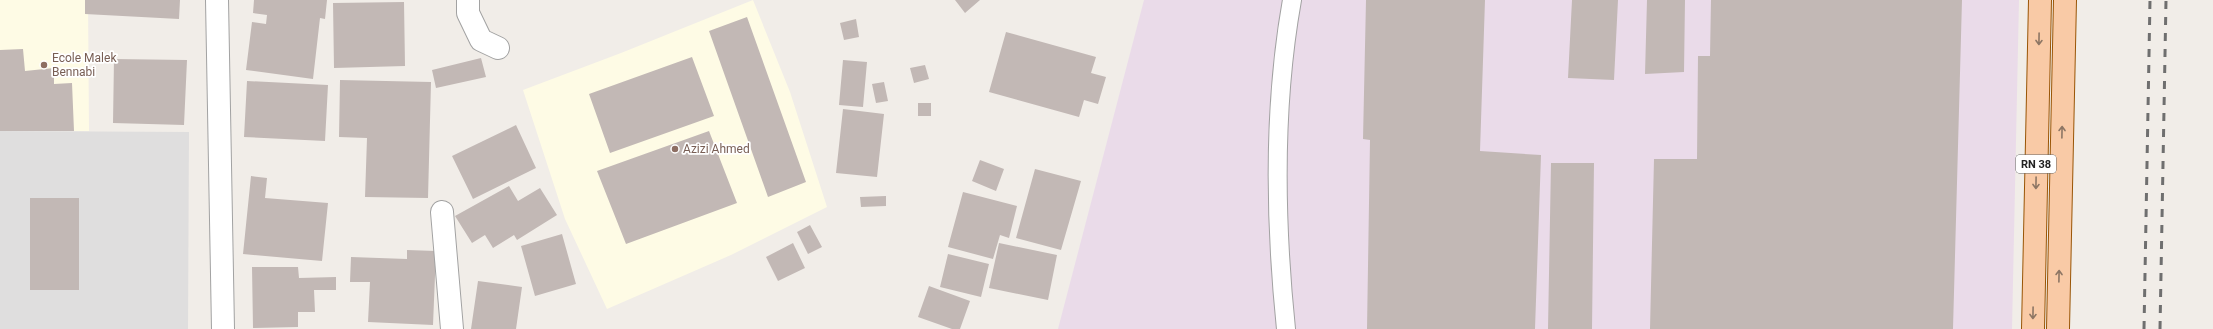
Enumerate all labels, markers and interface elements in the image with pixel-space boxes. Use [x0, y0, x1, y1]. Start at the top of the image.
one-way arrow [2035, 32, 2043, 45]
place label: Ecole Malek Bennabi [52, 51, 117, 79]
marker: Ecole Malek Bennabi [39, 60, 49, 70]
one-way arrow [2058, 126, 2066, 139]
place label: Azizi Ahmed [683, 142, 750, 156]
marker: Azizi Ahmed [670, 144, 680, 154]
road number: RN 38 [2016, 155, 2056, 173]
one-way arrow [2032, 176, 2040, 189]
one-way arrow [2055, 270, 2063, 283]
one-way arrow [2029, 306, 2037, 319]

